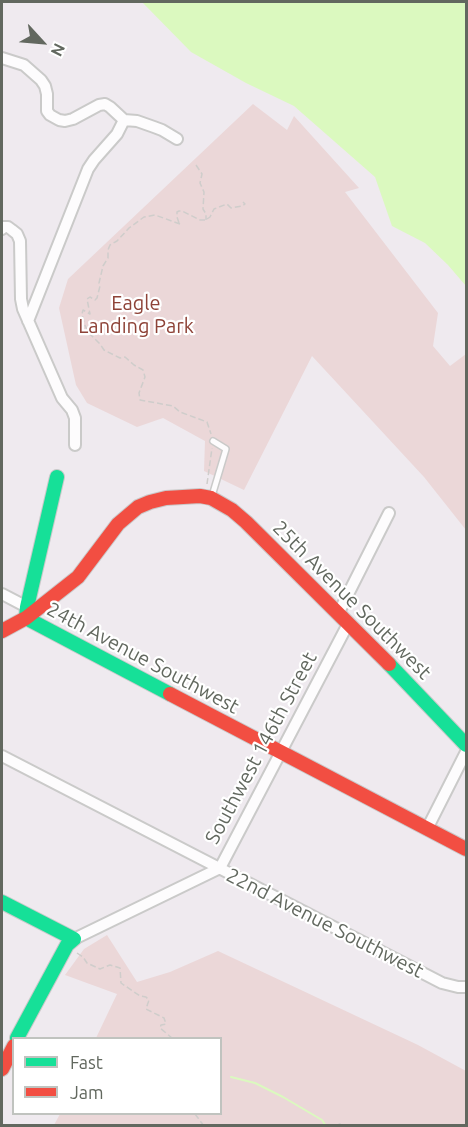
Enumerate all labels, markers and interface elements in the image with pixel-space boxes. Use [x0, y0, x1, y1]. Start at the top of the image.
north arrow [12, 12, 72, 72]
text: N [47, 41, 69, 59]
park label: Eagle Landing Park [78, 291, 194, 338]
street label: 25th Avenue Southwest [268, 516, 436, 684]
street label: 24th Avenue Southwest [43, 597, 243, 719]
street label: Southwest 146th Street [200, 648, 322, 848]
street label: 22nd Avenue Southwest [222, 863, 428, 983]
legend [12, 1037, 222, 1115]
text: Fast [70, 1052, 103, 1072]
text: Jam [70, 1082, 104, 1102]

